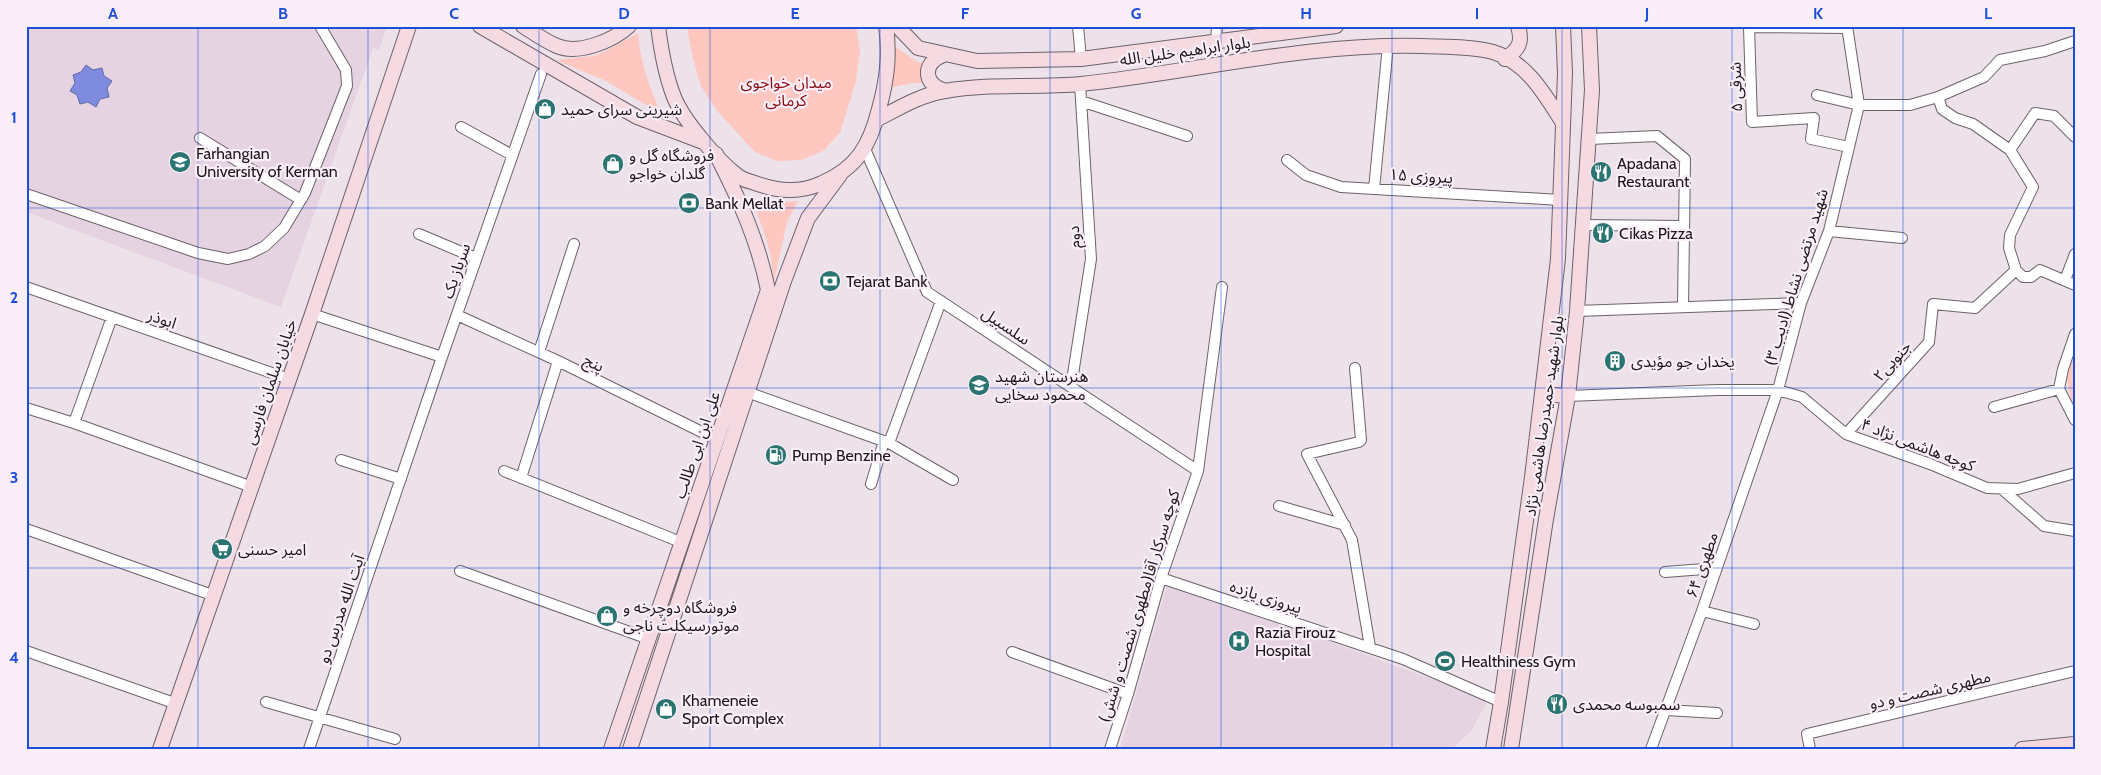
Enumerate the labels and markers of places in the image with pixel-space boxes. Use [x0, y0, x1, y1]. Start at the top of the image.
shop icon: شیرینی سرای حمید [533, 97, 557, 121]
place label: شیرینی سرای حمید [561, 100, 682, 119]
place label: Farhangian University of Kerman [196, 144, 338, 181]
place label: فروشگاه گل و گلدان خواجو [629, 146, 714, 183]
school or university icon: Farhangian University of Kerman [168, 150, 192, 174]
shop icon: فروشگاه گل و گلدان خواجو [601, 152, 625, 176]
place label: Apadana Restaurant [1617, 154, 1690, 191]
restaurant icon: Apadana Restaurant [1589, 160, 1613, 184]
bank icon: Bank Mellat [677, 191, 701, 215]
place label: Bank Mellat [705, 194, 784, 213]
restaurant icon: Cikas Pizza [1591, 221, 1615, 245]
place label: Cikas Pizza [1619, 224, 1693, 243]
bank icon: Tejarat Bank [818, 269, 842, 293]
place label: Tejarat Bank [846, 272, 928, 291]
building icon: یخدان جو مؤیدی [1603, 349, 1627, 373]
place label: یخدان جو مؤیدی [1631, 352, 1735, 371]
place label: هنرستان شهید محمود سخایی [995, 367, 1088, 404]
school or university icon: هنرستان شهید محمود سخایی [967, 373, 991, 397]
fuel station icon: Pump Benzine [764, 443, 788, 467]
place label: Pump Benzine [792, 446, 891, 465]
supermarket icon: امیر حسنی [210, 537, 234, 561]
place label: امیر حسنی [238, 540, 306, 559]
place label: فروشگاه دوچرخه و موتورسیکلت ناجی [623, 598, 739, 635]
shop icon: فروشگاه دوچرخه و موتورسیکلت ناجی [595, 604, 619, 628]
place label: Razia Firouz Hospital [1255, 623, 1336, 660]
hospital icon: Razia Firouz Hospital [1227, 629, 1251, 653]
sports icon: Healthiness Gym [1433, 649, 1457, 673]
place label: Healthiness Gym [1461, 652, 1576, 671]
place label: Khameneie Sport Complex [682, 691, 784, 728]
restaurant icon: سمبوسه محمدی [1545, 692, 1569, 716]
place label: سمبوسه محمدی [1573, 695, 1680, 714]
shop icon: Khameneie Sport Complex [654, 697, 678, 721]

